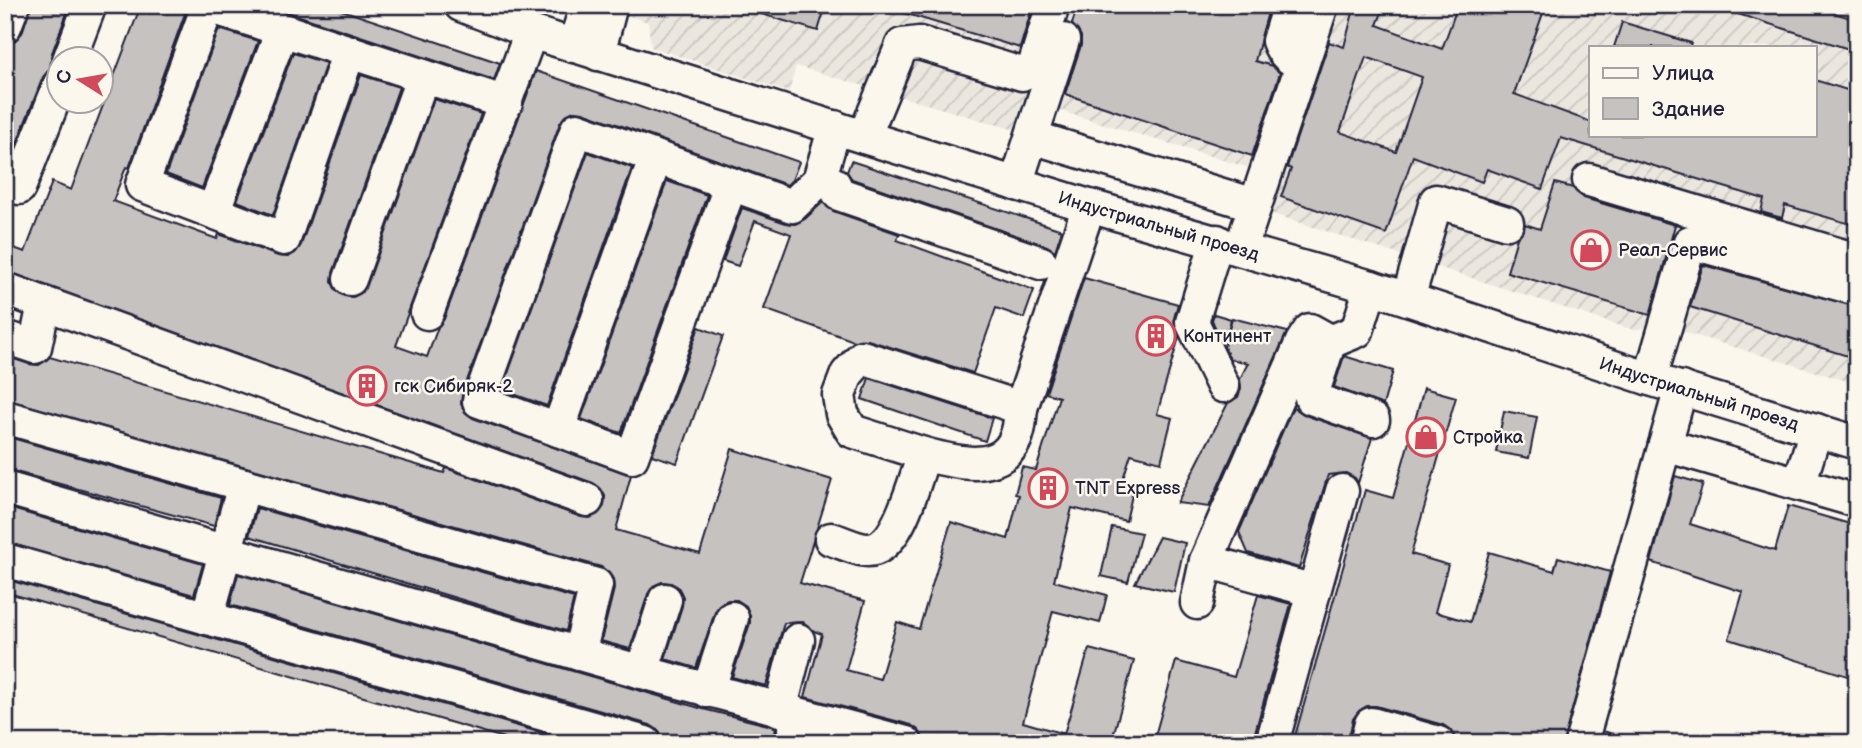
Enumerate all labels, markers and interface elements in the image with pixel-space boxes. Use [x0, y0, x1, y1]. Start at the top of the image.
north arrow [46, 46, 116, 116]
legend [1589, 46, 1816, 136]
text: Улица [1652, 61, 1715, 86]
text: С [52, 68, 77, 86]
text: Здание [1652, 97, 1725, 122]
street label: Индустриальный проезд [1056, 187, 1261, 265]
shop icon: Реал-Сервис [1570, 229, 1612, 271]
place label: Реал-Сервис [1618, 240, 1728, 261]
building icon: Континент [1135, 315, 1177, 357]
place label: Континент [1183, 326, 1272, 347]
street label: Индустриальный проезд [1597, 353, 1801, 435]
building icon: гск Сибиряк-2 [346, 365, 388, 407]
place label: гск Сибиряк-2 [394, 376, 513, 397]
shop icon: Стройка [1405, 416, 1447, 458]
place label: Стройка [1453, 427, 1524, 448]
building icon: TNT Express [1027, 467, 1069, 509]
place label: TNT Express [1075, 478, 1180, 499]

